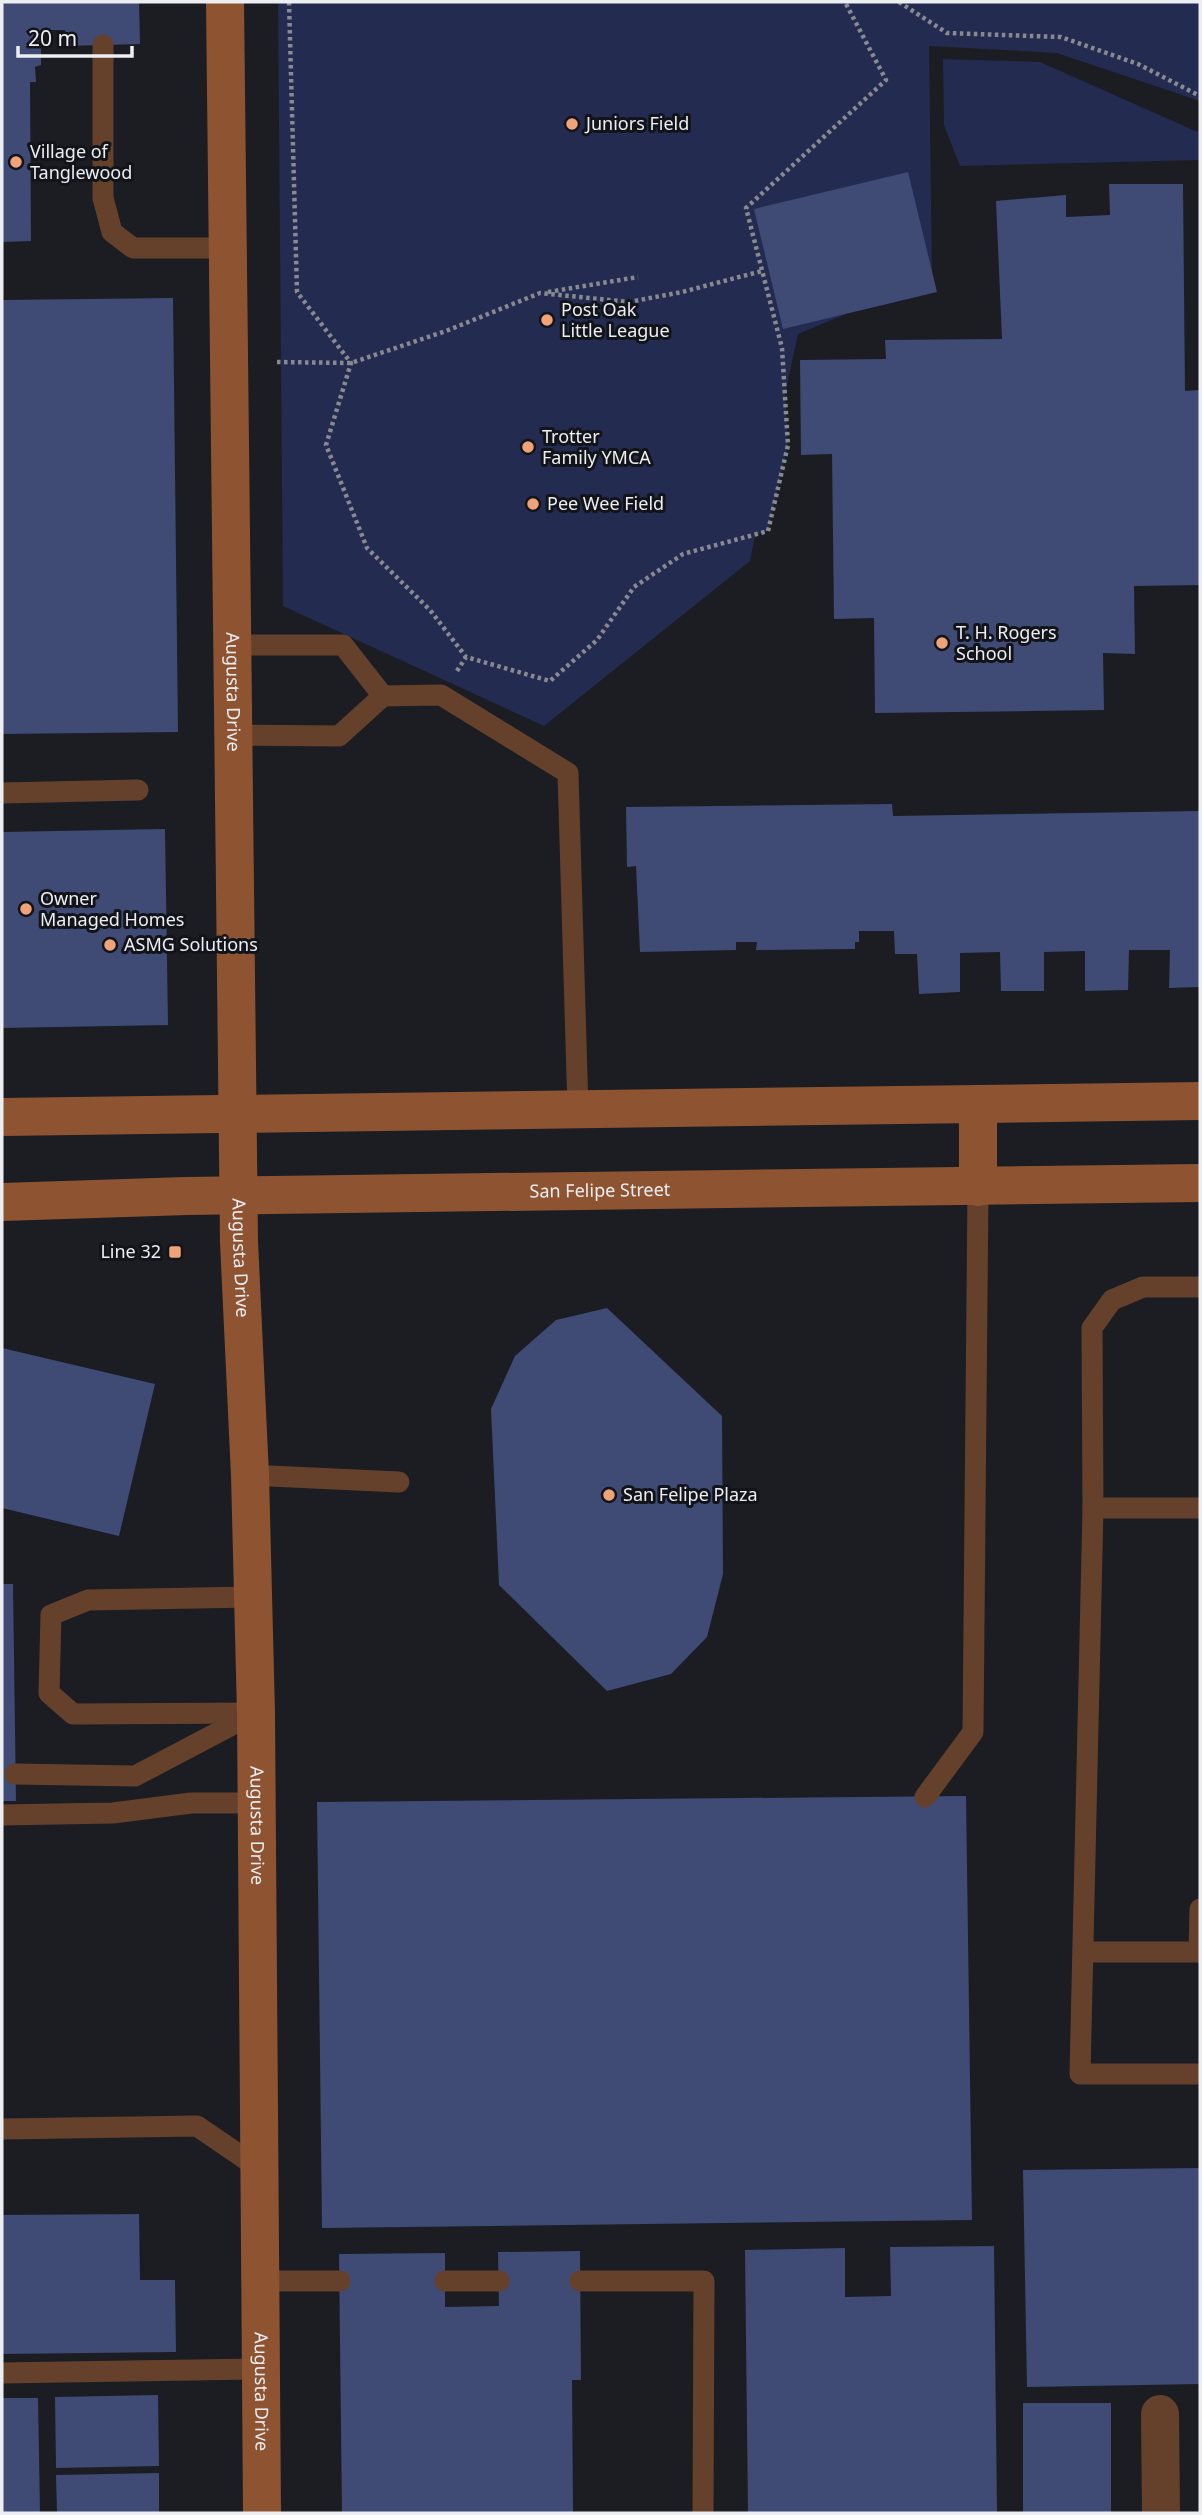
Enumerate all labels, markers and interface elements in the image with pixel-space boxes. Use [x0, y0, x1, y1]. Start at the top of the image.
scale bar [18, 14, 131, 58]
text: 20 m [28, 24, 77, 52]
place label: Juniors Field [584, 111, 689, 135]
marker: Juniors Field [564, 116, 580, 132]
place label: Village of Tanglewood [30, 139, 132, 184]
marker: Village of Tanglewood [8, 154, 24, 170]
place label: Post Oak Little League [561, 297, 670, 342]
marker: Post Oak Little League [539, 312, 555, 328]
place label: Trotter Family YMCA [542, 424, 651, 469]
marker: Trotter Family YMCA [520, 439, 536, 455]
place label: Pee Wee Field [547, 491, 664, 515]
marker: Pee Wee Field [525, 496, 541, 512]
place label: T. H. Rogers School [956, 620, 1057, 665]
street label: Augusta Drive [221, 632, 246, 752]
marker: T. H. Rogers School [934, 635, 950, 651]
place label: Owner Managed Homes [40, 886, 184, 931]
marker: Owner Managed Homes [18, 901, 34, 917]
place label: ASMG Solutions [124, 932, 258, 956]
marker: ASMG Solutions [102, 937, 118, 953]
street label: San Felipe Street [529, 1177, 671, 1203]
street label: Augusta Drive [228, 1198, 256, 1318]
place label: Line 32 [100, 1239, 161, 1263]
marker: Line 32 [167, 1244, 183, 1260]
place label: San Felipe Plaza [623, 1482, 758, 1506]
marker: San Felipe Plaza [601, 1487, 617, 1503]
street label: Augusta Drive [245, 1766, 270, 1885]
street label: Augusta Drive [250, 2332, 275, 2451]

